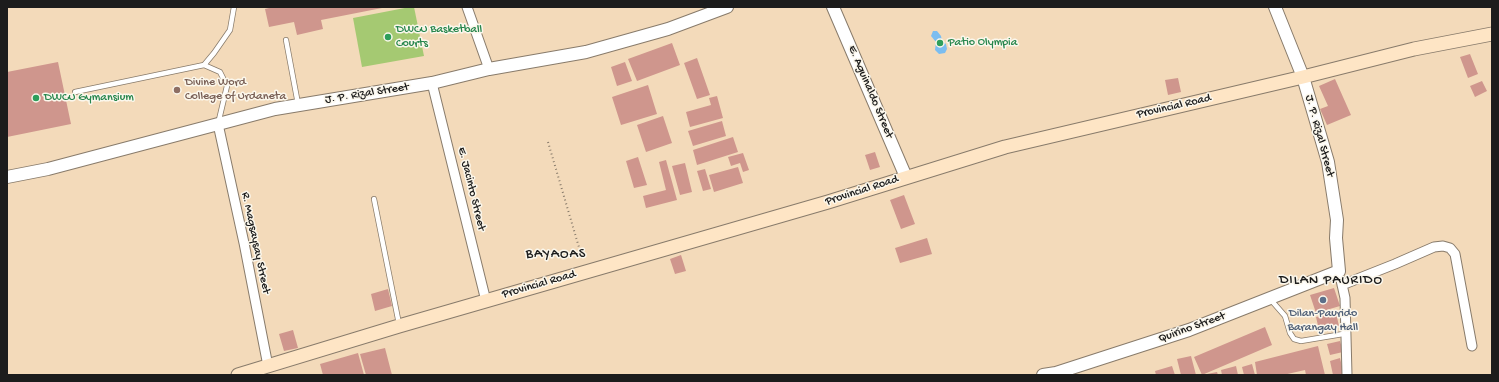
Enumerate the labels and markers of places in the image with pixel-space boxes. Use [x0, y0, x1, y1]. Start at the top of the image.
place label: DWCU Basketball Courts [396, 23, 482, 51]
marker: DWCU Basketball Courts [383, 32, 393, 42]
place label: Patio Olympia [948, 36, 1017, 50]
marker: Patio Olympia [935, 38, 945, 48]
place label: Divine Word College of Urdaneta [185, 76, 286, 104]
marker: Divine Word College of Urdaneta [172, 85, 182, 95]
place label: DWCU Gymansium [44, 91, 134, 105]
marker: DWCU Gymansium [31, 93, 41, 103]
marker: Dilan-Paurido Barangay Hall [1318, 295, 1328, 305]
place label: Dilan-Paurido Barangay Hall [1288, 307, 1358, 335]

